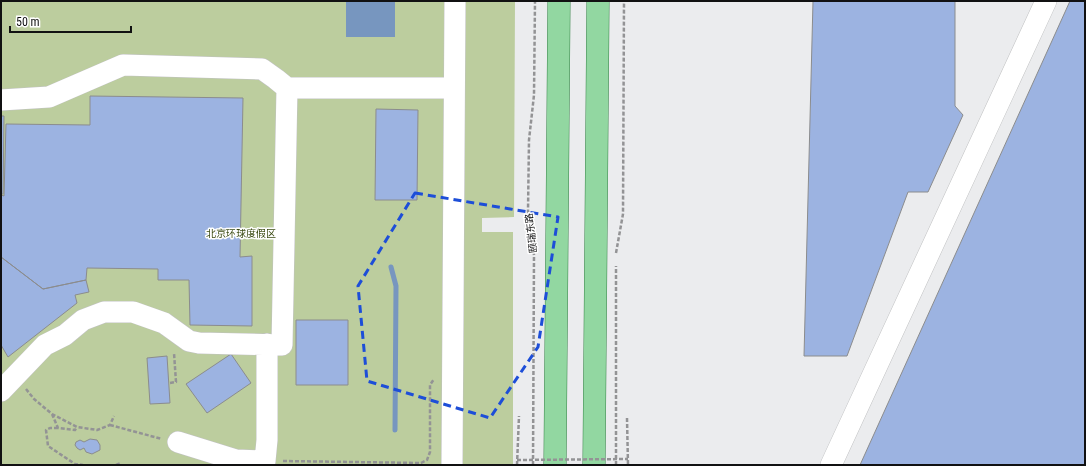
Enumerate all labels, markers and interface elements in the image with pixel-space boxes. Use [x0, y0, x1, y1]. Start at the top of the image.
scale bar [10, 8, 131, 34]
text: 50 m [16, 15, 40, 29]
street label: 颐瑞东路 [523, 212, 539, 254]
park label: 北京环球度假区 [206, 228, 276, 239]

